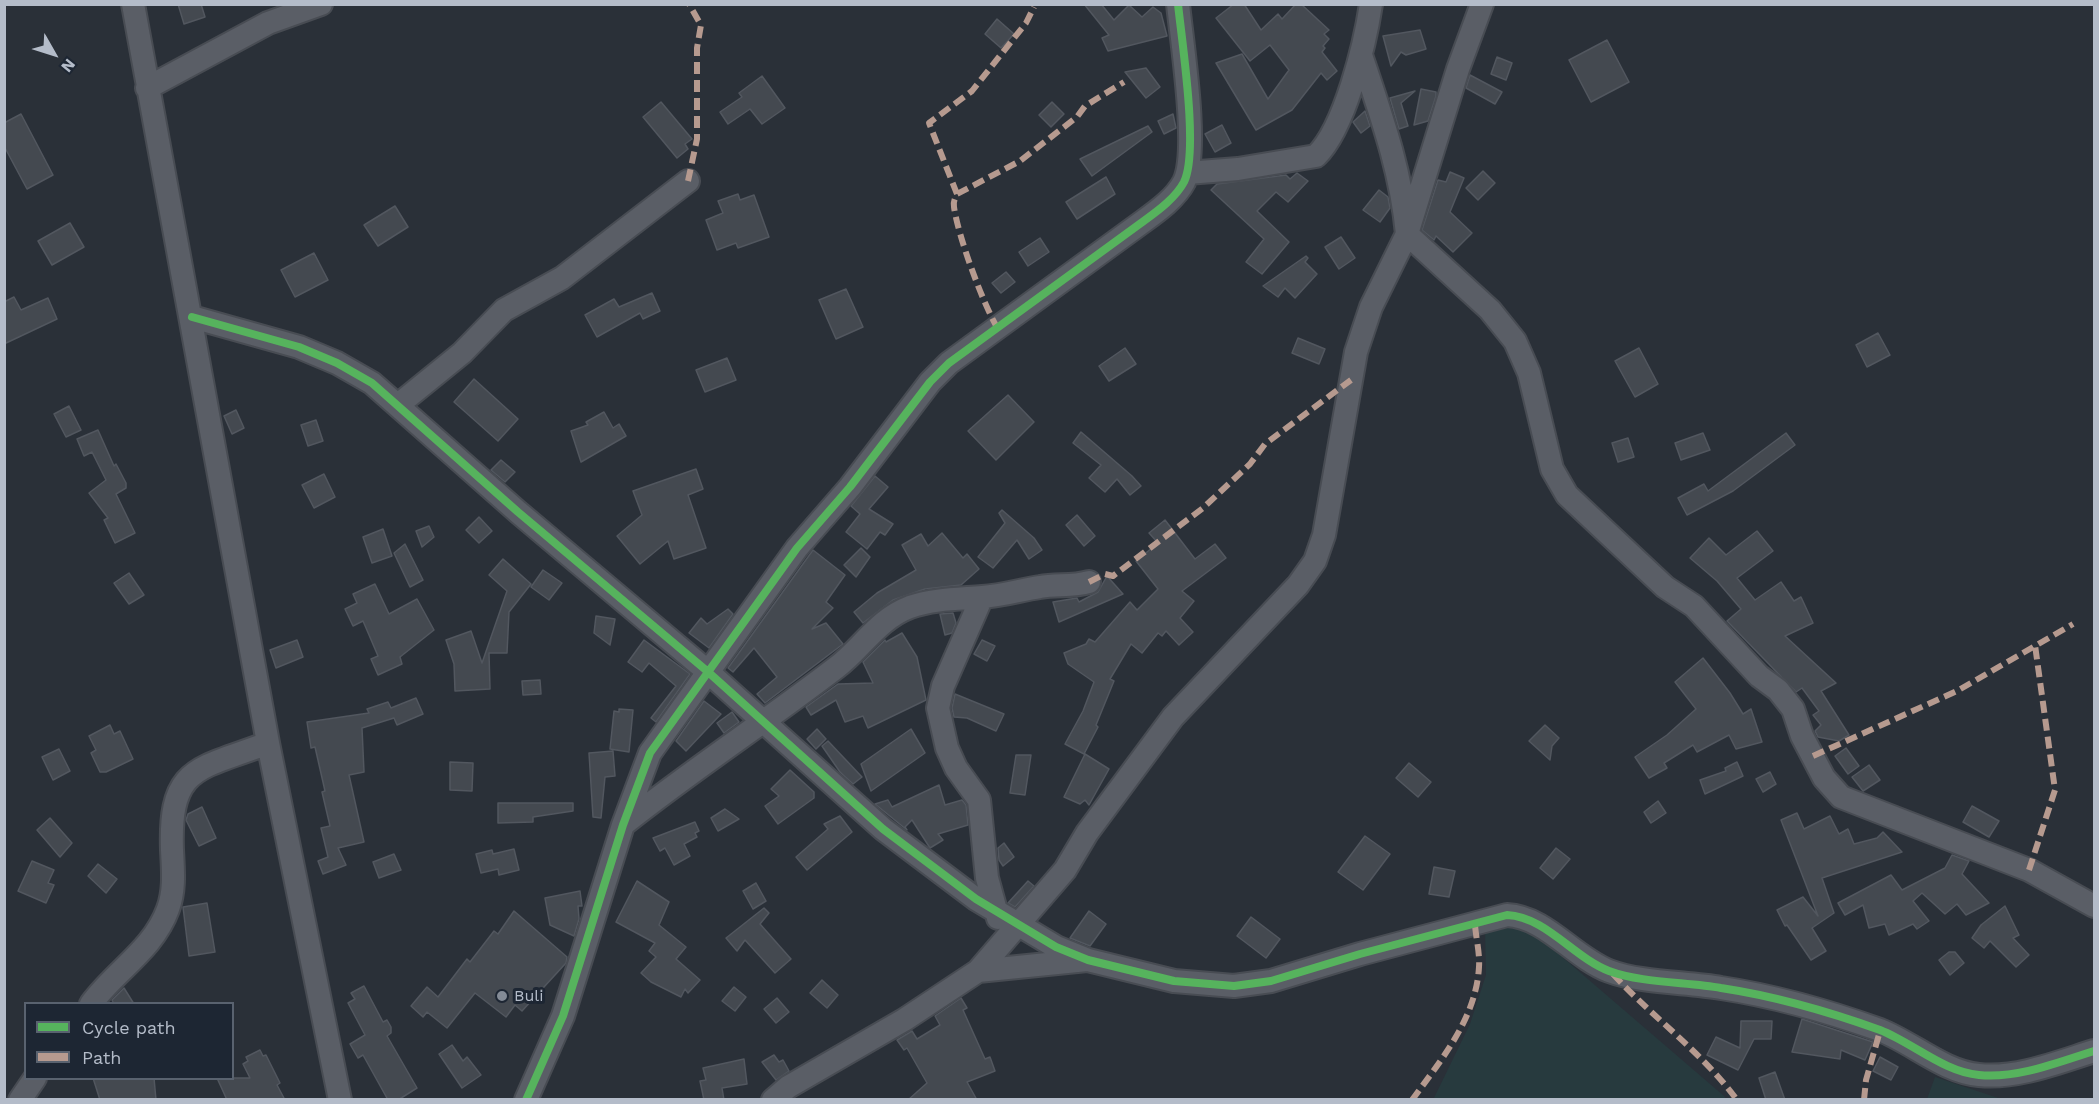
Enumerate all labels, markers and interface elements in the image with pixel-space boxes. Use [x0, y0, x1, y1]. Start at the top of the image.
north arrow [24, 24, 84, 84]
text: N [57, 55, 79, 76]
place label: Buli [514, 986, 543, 1006]
marker: Buli [495, 989, 509, 1003]
legend [24, 1002, 234, 1080]
text: Cycle path [82, 1017, 176, 1038]
text: Path [82, 1047, 122, 1068]

